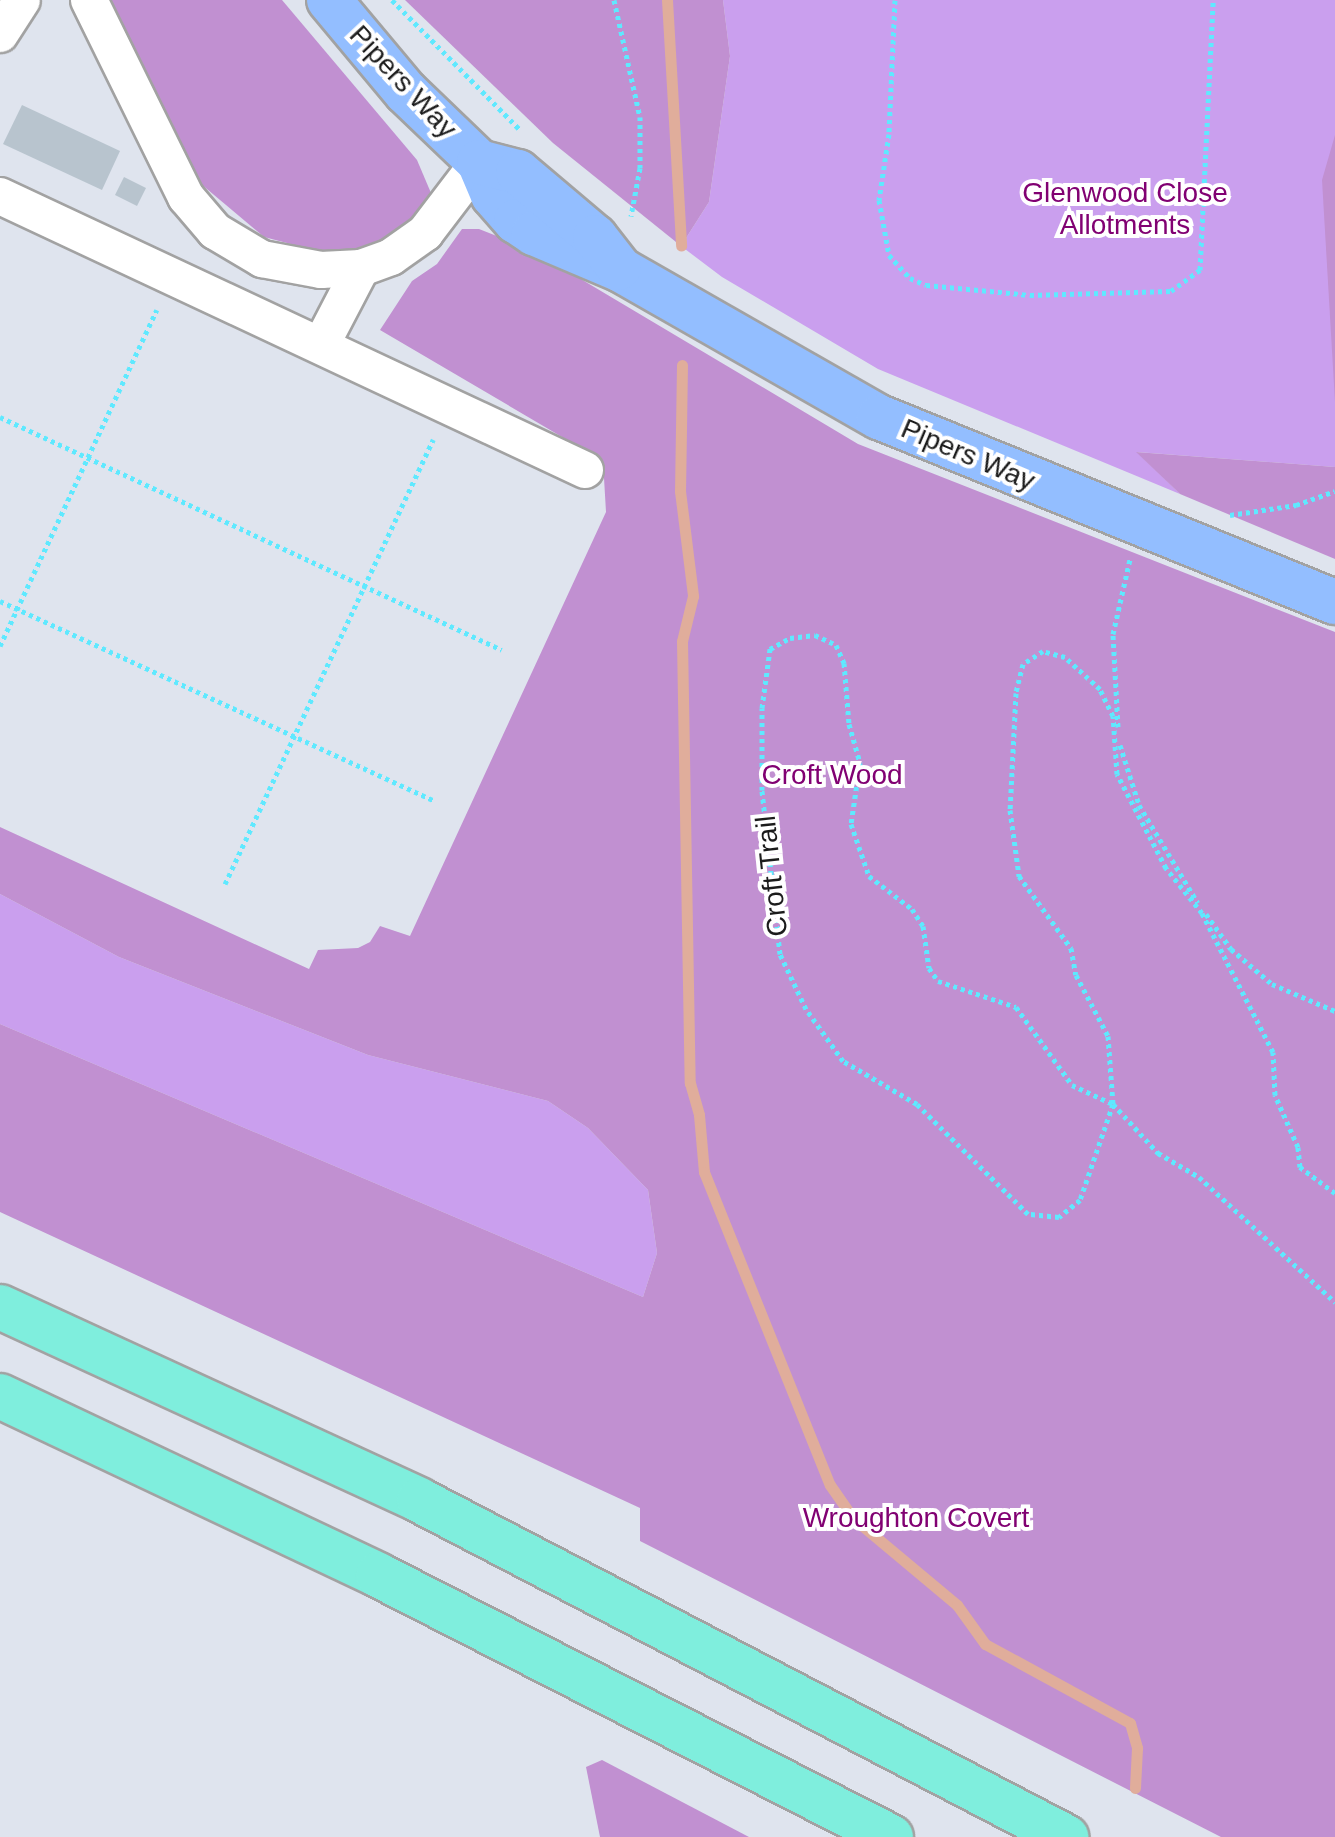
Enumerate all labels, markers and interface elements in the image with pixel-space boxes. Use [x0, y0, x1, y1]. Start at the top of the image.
street label: Pipers Way [342, 19, 464, 145]
park label: Glenwood Close Allotments [1022, 176, 1228, 242]
street label: Pipers Way [896, 412, 1040, 498]
park label: Croft Wood [761, 758, 903, 792]
street label: Croft Trail [749, 814, 795, 938]
park label: Wroughton Covert [803, 1501, 1029, 1535]

